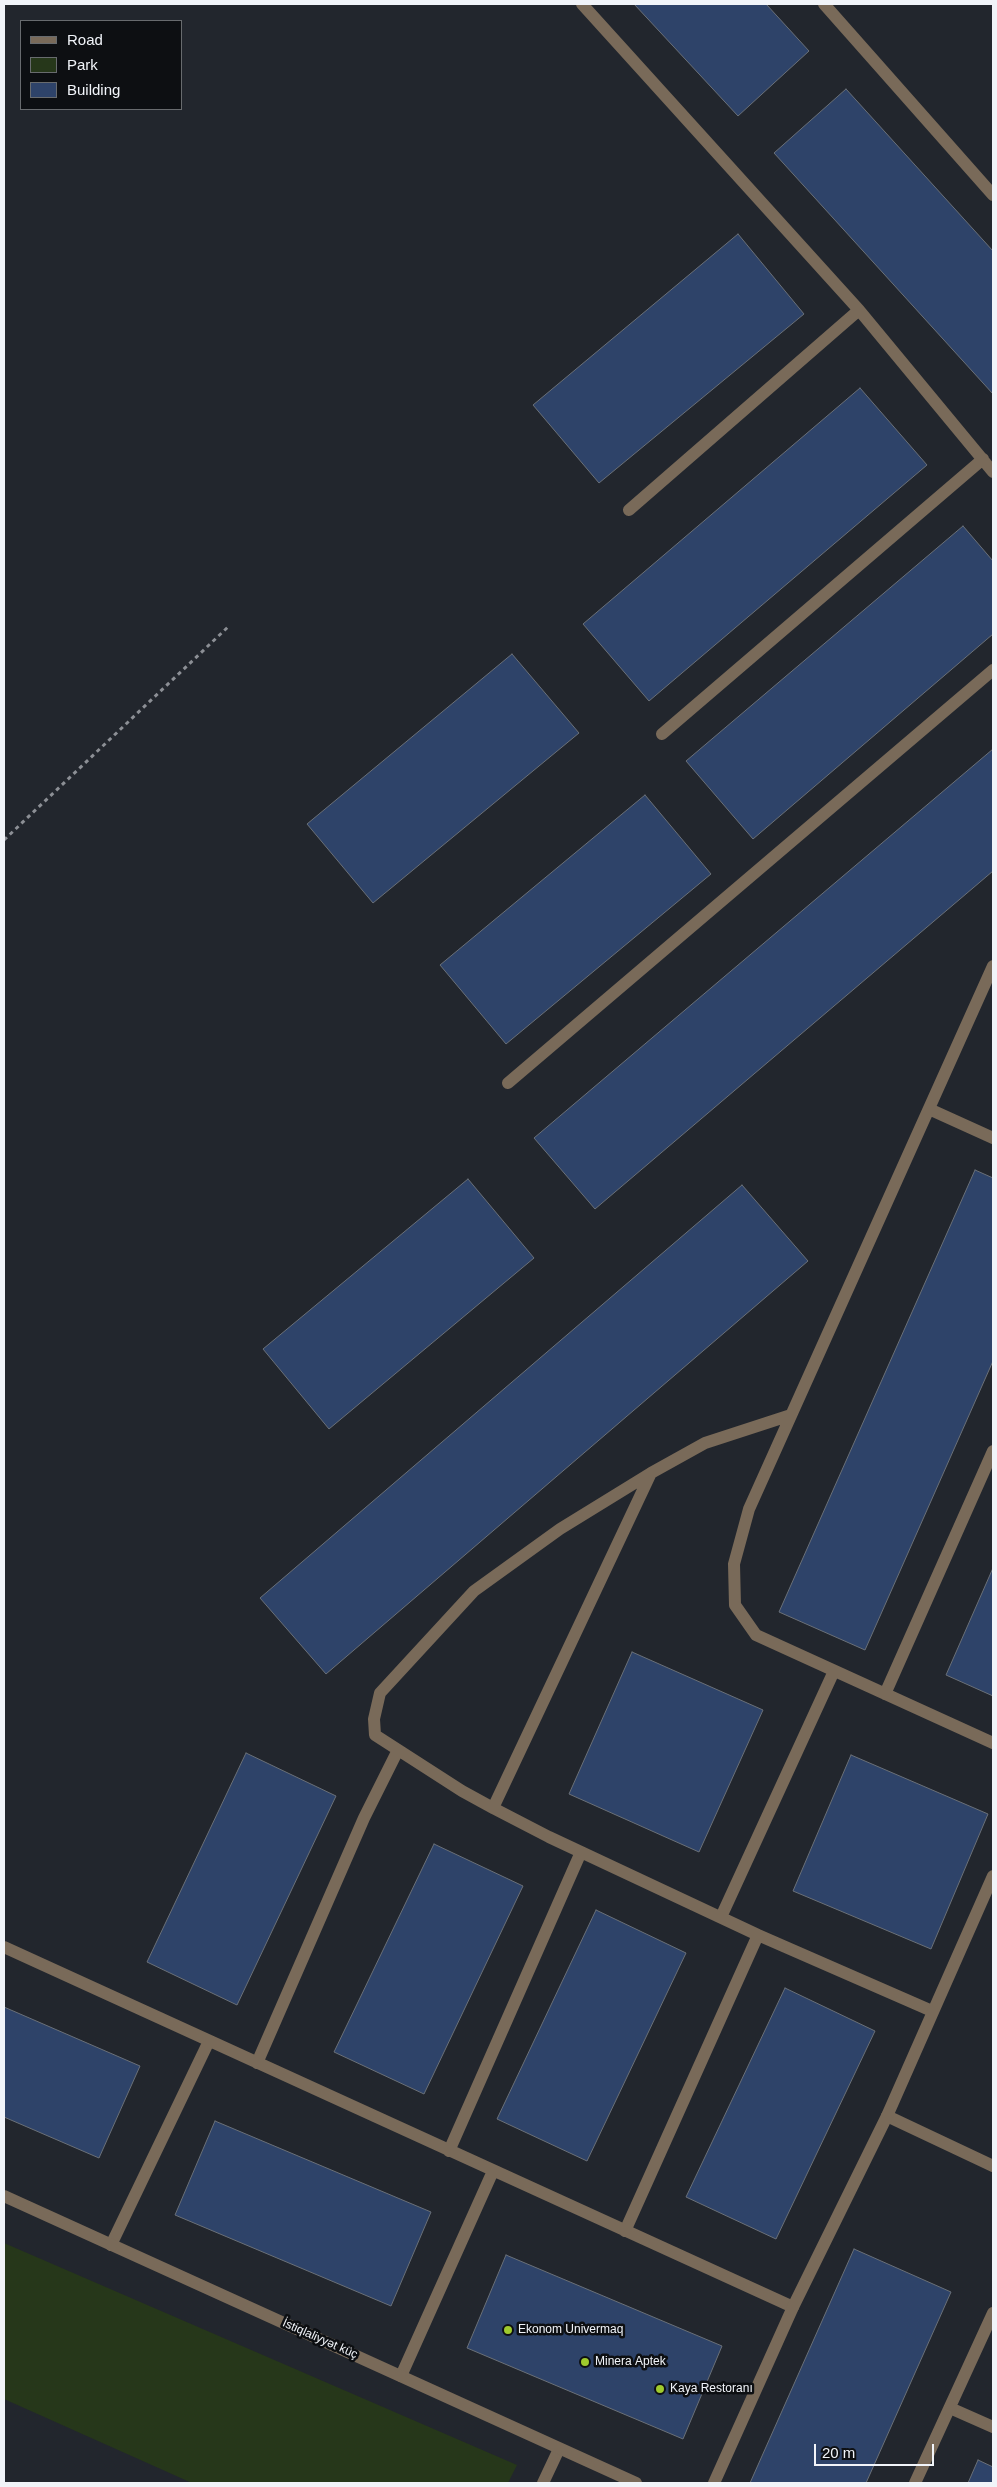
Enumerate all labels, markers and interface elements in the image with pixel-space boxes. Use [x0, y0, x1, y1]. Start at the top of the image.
legend [20, 20, 182, 110]
text: Road [67, 31, 103, 48]
text: Park [67, 56, 98, 73]
text: Building [67, 81, 120, 98]
street label: İstiqlaliyyət küç [280, 2316, 360, 2362]
place label: Ekonom Univermaq [518, 2323, 623, 2337]
marker: Ekonom Univermaq [502, 2324, 514, 2336]
place label: Minera Aptek [595, 2355, 666, 2369]
marker: Minera Aptek [579, 2356, 591, 2368]
place label: Kaya Restoranı [670, 2382, 753, 2396]
marker: Kaya Restoranı [654, 2383, 666, 2395]
scale bar [817, 2434, 937, 2466]
text: 20 m [822, 2444, 855, 2461]

